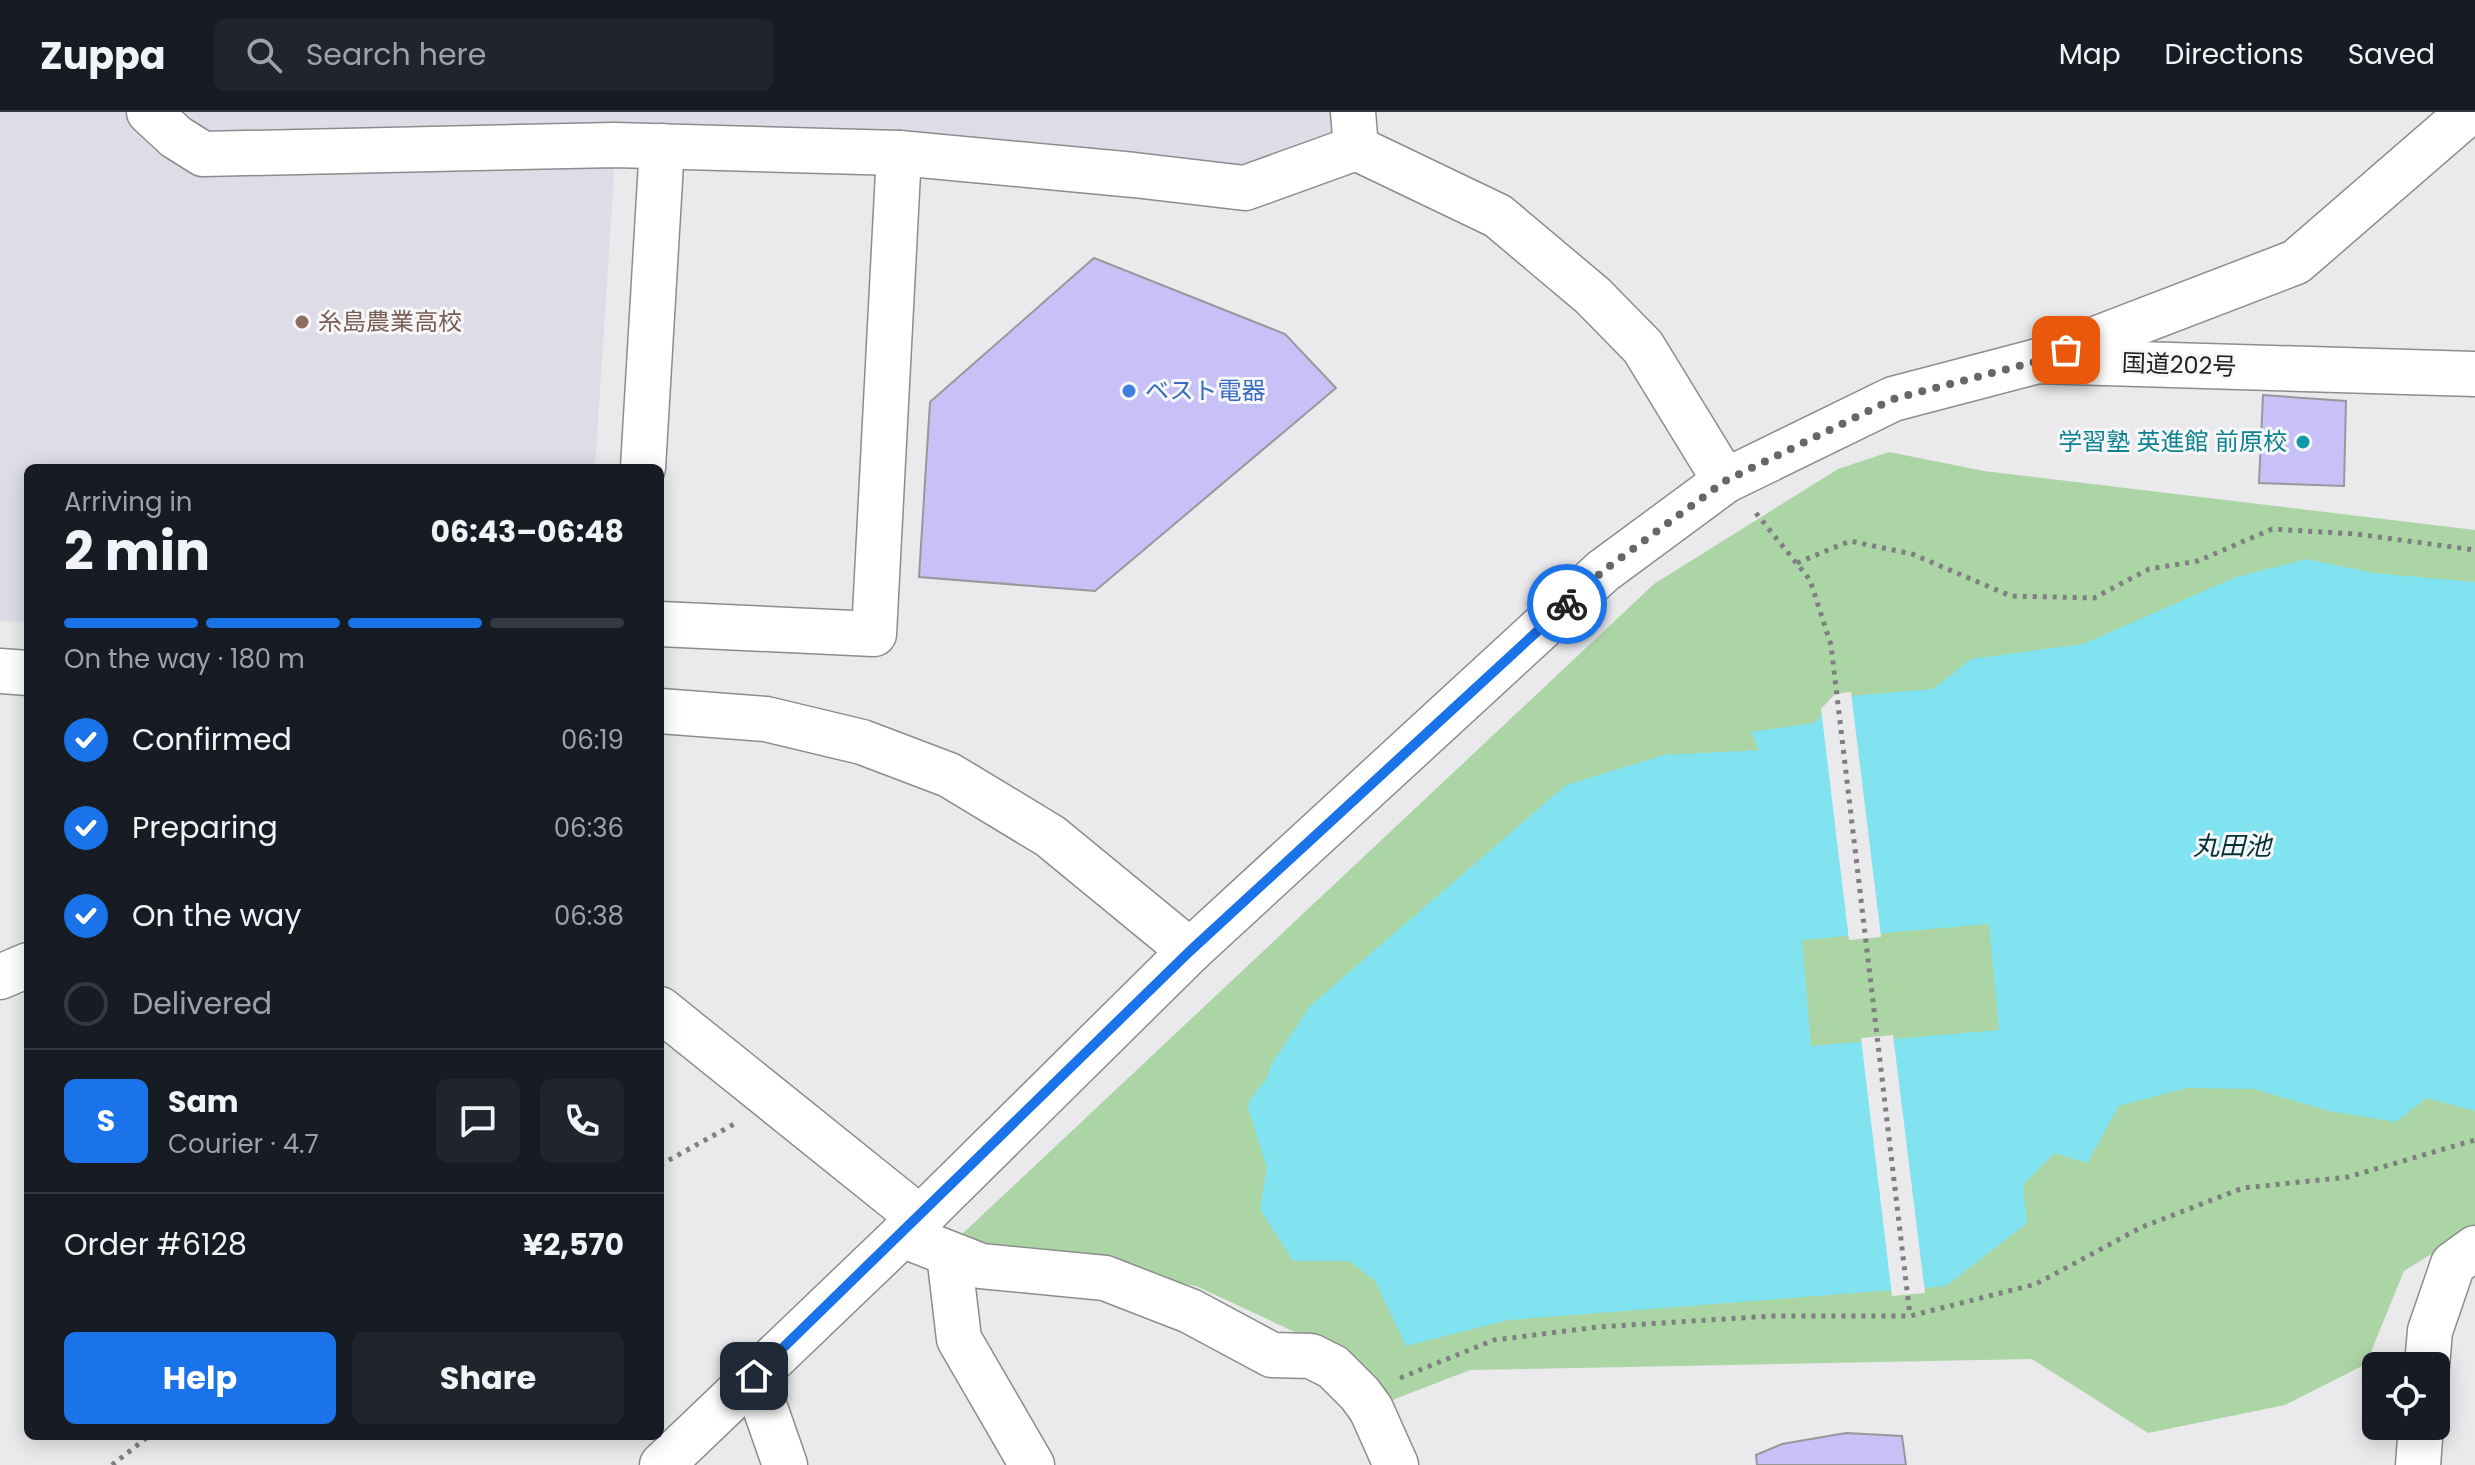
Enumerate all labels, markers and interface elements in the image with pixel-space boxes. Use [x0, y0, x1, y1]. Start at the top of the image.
search box [214, 19, 774, 91]
text: Zuppa [40, 29, 166, 82]
icon: search [242, 33, 286, 77]
text: Search here [306, 33, 486, 76]
text: Map [2059, 35, 2121, 74]
text: Directions [2165, 35, 2304, 74]
text: Saved [2348, 35, 2435, 74]
place label: 糸島農業高校 [318, 305, 462, 338]
marker: 糸島農業高校 [293, 313, 311, 331]
pin [2032, 316, 2100, 384]
icon: bag [2044, 328, 2088, 372]
street label: 国道202号 [2121, 346, 2237, 383]
place label: ベスト電器 [1145, 374, 1265, 407]
marker: ベスト電器 [1120, 382, 1138, 400]
place label: 学習塾 英進館 前原校 [2058, 425, 2287, 458]
marker: 学習塾 英進館 前原校 [2294, 433, 2312, 451]
text: Arriving in [64, 484, 193, 520]
text: 06:43–06:48 [431, 510, 624, 553]
text: 2 min [64, 515, 210, 588]
courier [1527, 564, 1607, 644]
icon: bike [1545, 582, 1589, 626]
text: On the way · 180 m [64, 641, 305, 677]
icon: check [64, 718, 108, 762]
text: Confirmed [132, 718, 292, 761]
text: 06:19 [561, 722, 624, 758]
icon: check [64, 806, 108, 850]
text: Preparing [132, 806, 278, 849]
text: 06:36 [554, 810, 624, 846]
water label: 丸田池 [2193, 828, 2274, 864]
icon: check [64, 894, 108, 938]
text: On the way [132, 894, 301, 937]
text: 06:38 [554, 898, 624, 934]
text: Delivered [132, 982, 272, 1025]
button: chat [436, 1079, 520, 1163]
button: phone [540, 1079, 624, 1163]
text: Sam [168, 1080, 239, 1123]
text: S [97, 1099, 115, 1142]
text: Courier · 4.7 [168, 1126, 319, 1162]
text: Order #6128 [64, 1223, 247, 1266]
text: ¥2,570 [523, 1223, 624, 1266]
button: Help [64, 1332, 336, 1424]
button: Share [352, 1332, 624, 1424]
pin [720, 1342, 788, 1410]
map controls [2362, 1352, 2450, 1440]
button: locate [2362, 1352, 2450, 1440]
icon: home [732, 1354, 776, 1398]

